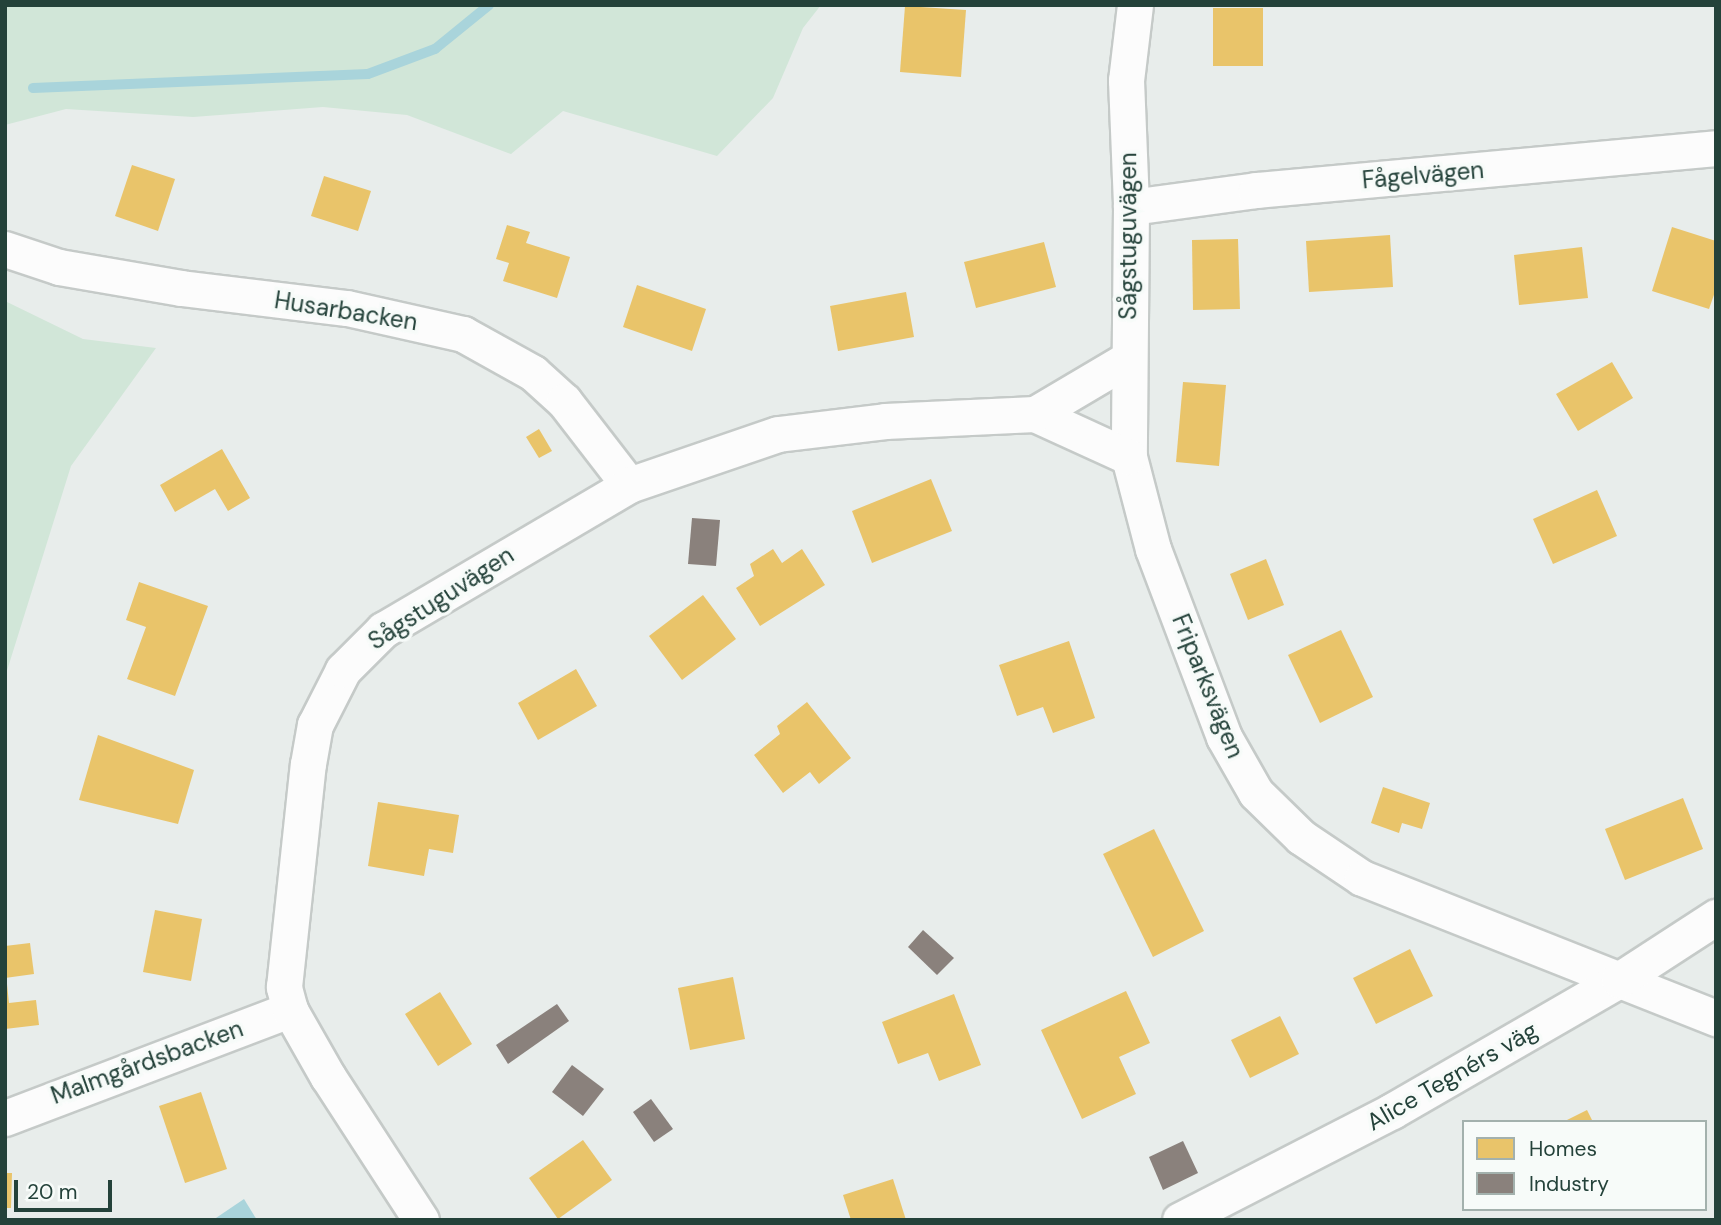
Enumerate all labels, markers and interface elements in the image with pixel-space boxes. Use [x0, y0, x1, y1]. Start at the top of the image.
street label: Sågstuguvägen [1114, 152, 1142, 320]
street label: Fågelvägen [1361, 155, 1485, 195]
street label: Husarbacken [272, 285, 420, 337]
street label: Sågstuguvägen [363, 540, 519, 656]
street label: Friparksvägen [1166, 610, 1250, 762]
street label: Malmgårdsbacken [47, 1014, 247, 1110]
street label: Alice Tegnérs väg [1362, 1015, 1542, 1137]
legend [1462, 1120, 1707, 1211]
text: Homes [1529, 1135, 1597, 1163]
scale bar [18, 1166, 116, 1210]
text: Industry [1529, 1170, 1609, 1198]
text: 20 m [27, 1178, 78, 1206]

